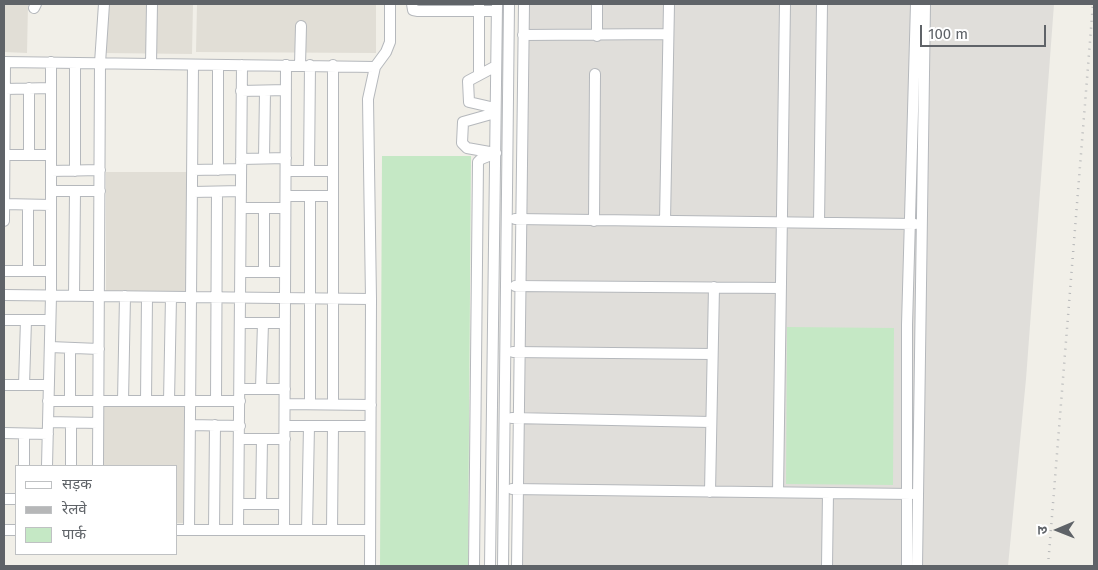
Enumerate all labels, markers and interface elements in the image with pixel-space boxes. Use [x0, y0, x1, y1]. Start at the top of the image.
scale bar [923, 15, 1049, 47]
text: 100 m [928, 25, 968, 43]
legend [15, 465, 178, 555]
text: सड़क [62, 475, 92, 493]
text: रेलवे [62, 500, 87, 518]
north arrow [1033, 505, 1083, 555]
text: पार्क [62, 525, 86, 543]
text: उ [1034, 526, 1051, 535]

